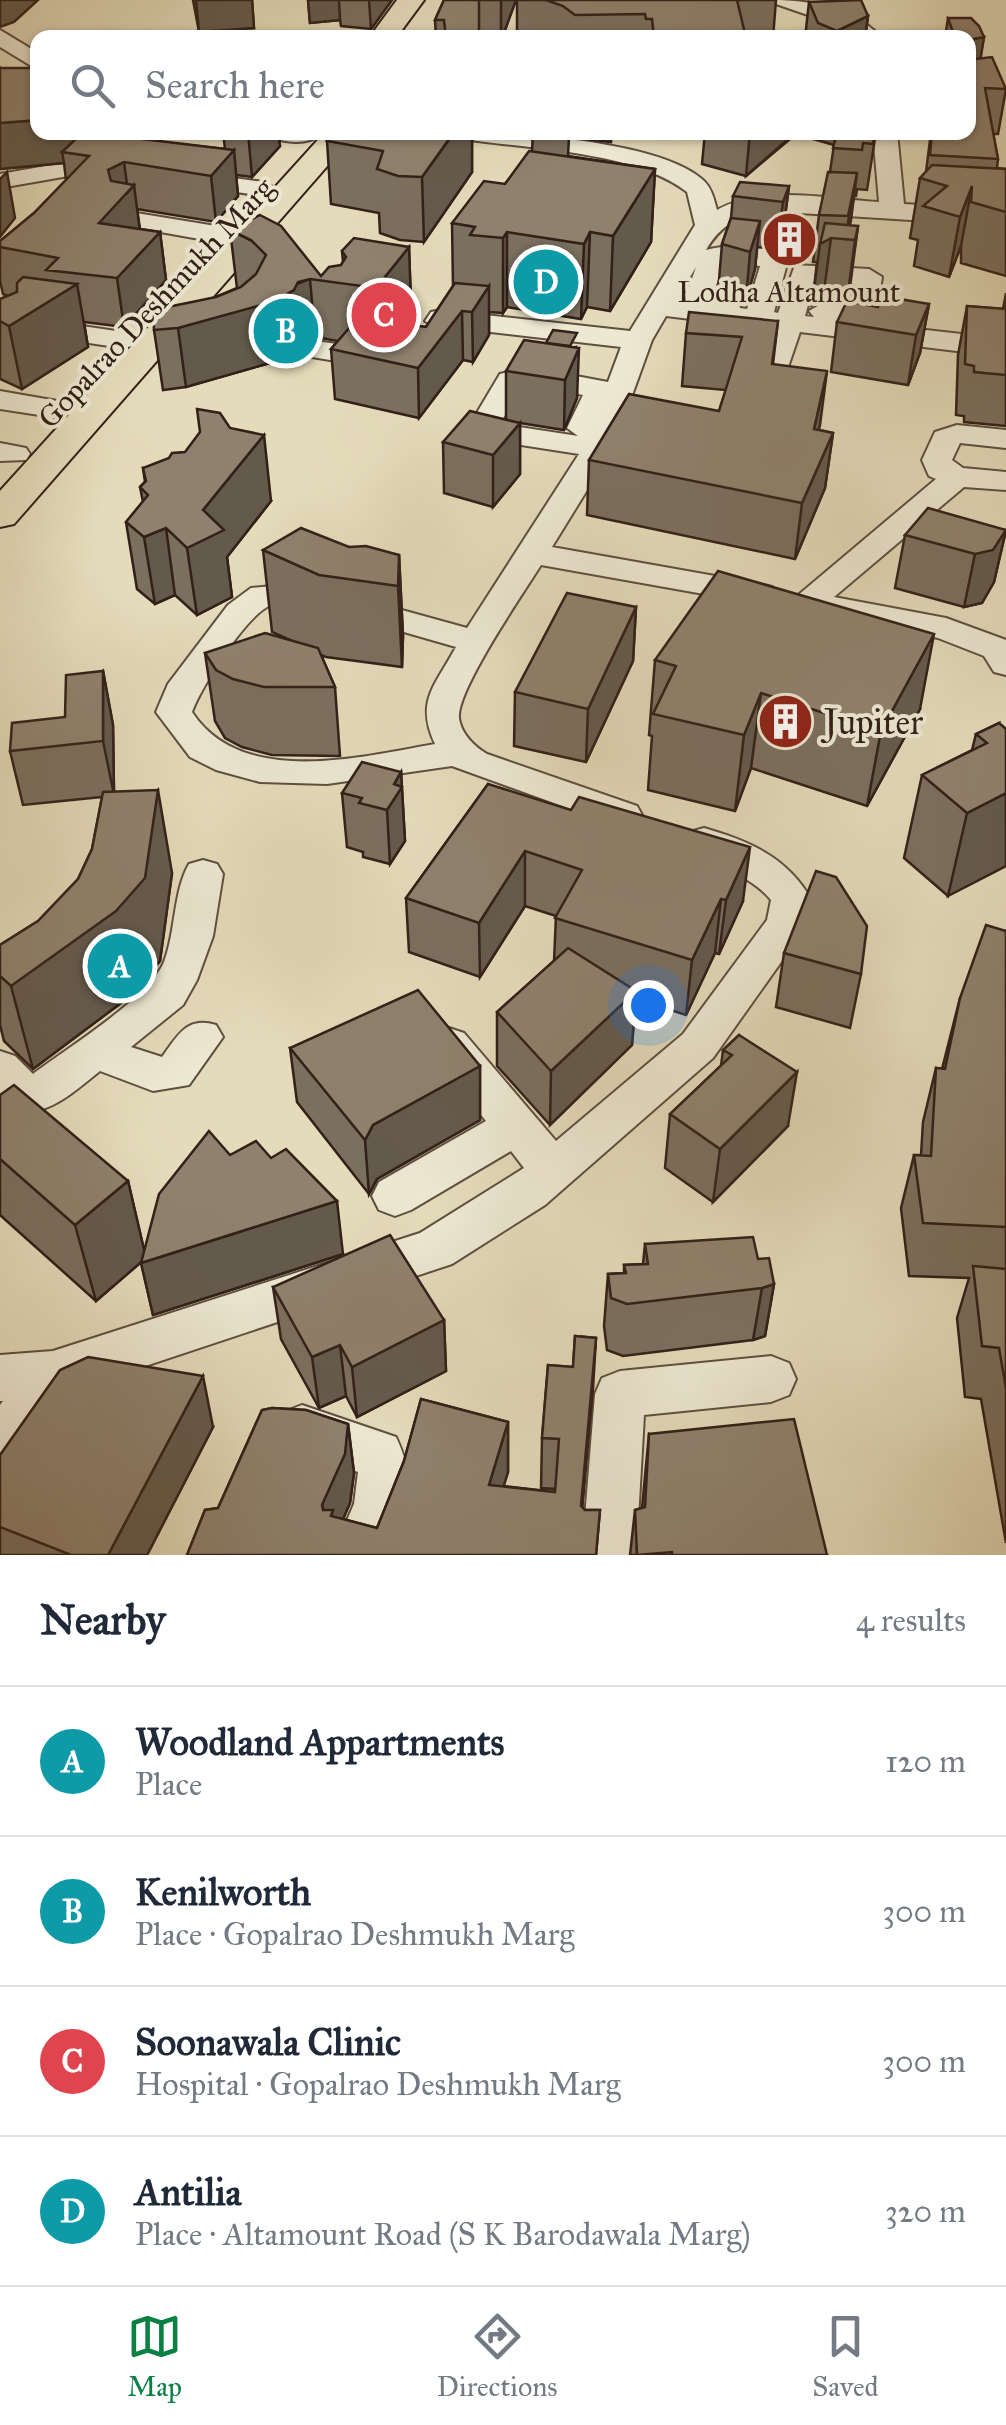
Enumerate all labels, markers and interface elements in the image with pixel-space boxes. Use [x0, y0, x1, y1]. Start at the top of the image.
search box [30, 30, 976, 140]
icon: search [65, 58, 120, 113]
text: Search here [145, 62, 325, 108]
street label: Gopalrao Deshmukh Marg [30, 170, 282, 436]
building icon: Lodha Altamount [759, 209, 819, 269]
pin: D [514, 244, 578, 320]
place label: Lodha Altamount [677, 274, 901, 310]
pin: C [352, 278, 416, 352]
pin: B [254, 294, 318, 368]
building icon: Jupiter [755, 692, 815, 752]
place label: Jupiter [820, 701, 924, 744]
pin: A [88, 928, 152, 1004]
your location [623, 980, 674, 1031]
text: Nearby [40, 1594, 165, 1646]
text: 4 results [856, 1601, 966, 1640]
text: Woodland Appartments [135, 1719, 504, 1765]
text: A [62, 1742, 83, 1781]
text: 120 m [885, 1742, 966, 1781]
text: Place [135, 1765, 202, 1804]
text: Kenilworth [135, 1869, 311, 1915]
text: B [62, 1892, 83, 1931]
text: 300 m [882, 1892, 966, 1931]
text: Place · Gopalrao Deshmukh Marg [135, 1915, 575, 1954]
text: Soonawala Clinic [135, 2019, 401, 2065]
text: C [62, 2042, 83, 2081]
text: 300 m [882, 2042, 966, 2081]
text: Hospital · Gopalrao Deshmukh Marg [135, 2065, 621, 2104]
text: Antilia [135, 2169, 242, 2215]
text: D [60, 2192, 85, 2231]
text: 320 m [885, 2192, 966, 2231]
text: Place · Altamount Road (S K Barodawala Marg) [135, 2215, 751, 2254]
tab: Map [127, 2309, 182, 2404]
tab: Directions [437, 2309, 558, 2404]
tab: Saved [812, 2309, 879, 2404]

